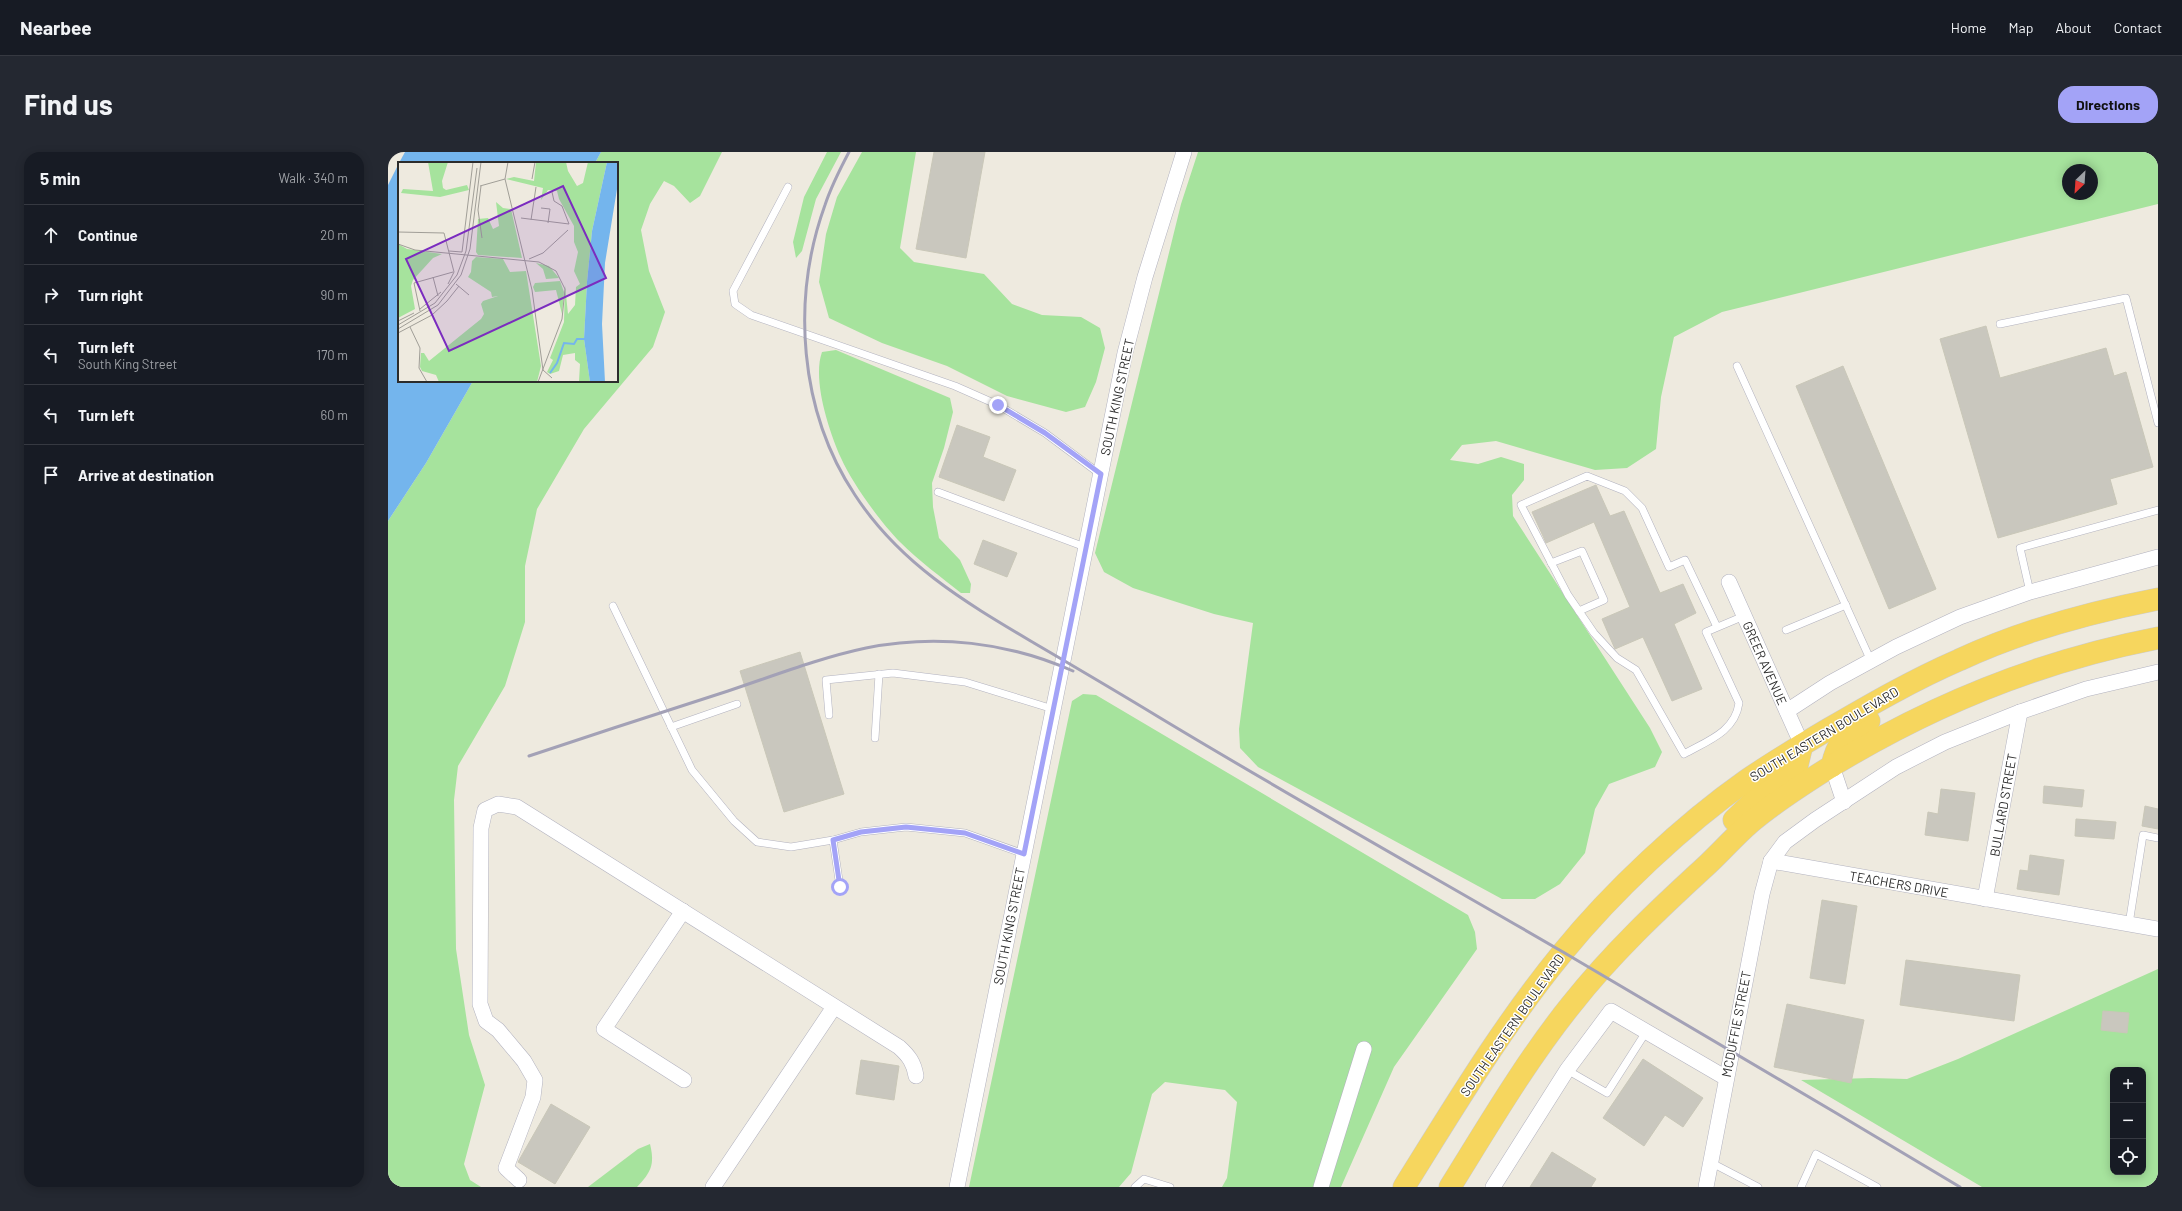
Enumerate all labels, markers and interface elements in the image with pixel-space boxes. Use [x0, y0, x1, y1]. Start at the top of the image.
text: Nearbee [20, 16, 92, 39]
text: Home [1951, 19, 1987, 36]
text: Map [2009, 19, 2033, 36]
text: About [2055, 19, 2092, 36]
text: Contact [2114, 19, 2162, 36]
button: Directions [2058, 86, 2158, 123]
text: Find us [24, 87, 113, 121]
inset map [398, 162, 618, 382]
north arrow [2062, 164, 2098, 200]
text: 5 min [40, 168, 80, 188]
text: Walk · 340 m [279, 170, 348, 186]
icon: ahead [40, 224, 62, 246]
text: Continue [78, 226, 138, 244]
text: 20 m [320, 227, 348, 243]
icon: right [40, 284, 62, 306]
text: Turn right [78, 286, 143, 304]
text: 90 m [321, 287, 348, 303]
street label: SOUTH KING STREET [1097, 337, 1137, 457]
text: Turn left [78, 338, 134, 356]
icon: left [40, 344, 62, 366]
text: 170 m [317, 347, 348, 363]
text: South King Street [78, 356, 177, 372]
route end [989, 396, 1007, 414]
icon: left [40, 404, 62, 426]
text: Turn left [78, 406, 134, 424]
text: 60 m [321, 407, 348, 423]
icon: arrive [40, 464, 62, 486]
text: Arrive at destination [78, 466, 214, 484]
street label: GREER AVENUE [1739, 619, 1791, 707]
street label: SOUTH EASTERN BOULEVARD [1747, 683, 1901, 785]
street label: BULLARD STREET [1986, 752, 2020, 858]
street label: SOUTH KING STREET [990, 866, 1028, 986]
street label: TEACHERS DRIVE [1848, 867, 1950, 901]
route start [831, 878, 849, 896]
street label: SOUTH EASTERN BOULEVARD [1457, 951, 1567, 1099]
street label: MCDUFFIE STREET [1718, 969, 1754, 1079]
map controls [2110, 1067, 2146, 1175]
button: + [2110, 1067, 2146, 1103]
button: − [2110, 1103, 2146, 1139]
button: locate [2110, 1139, 2146, 1175]

